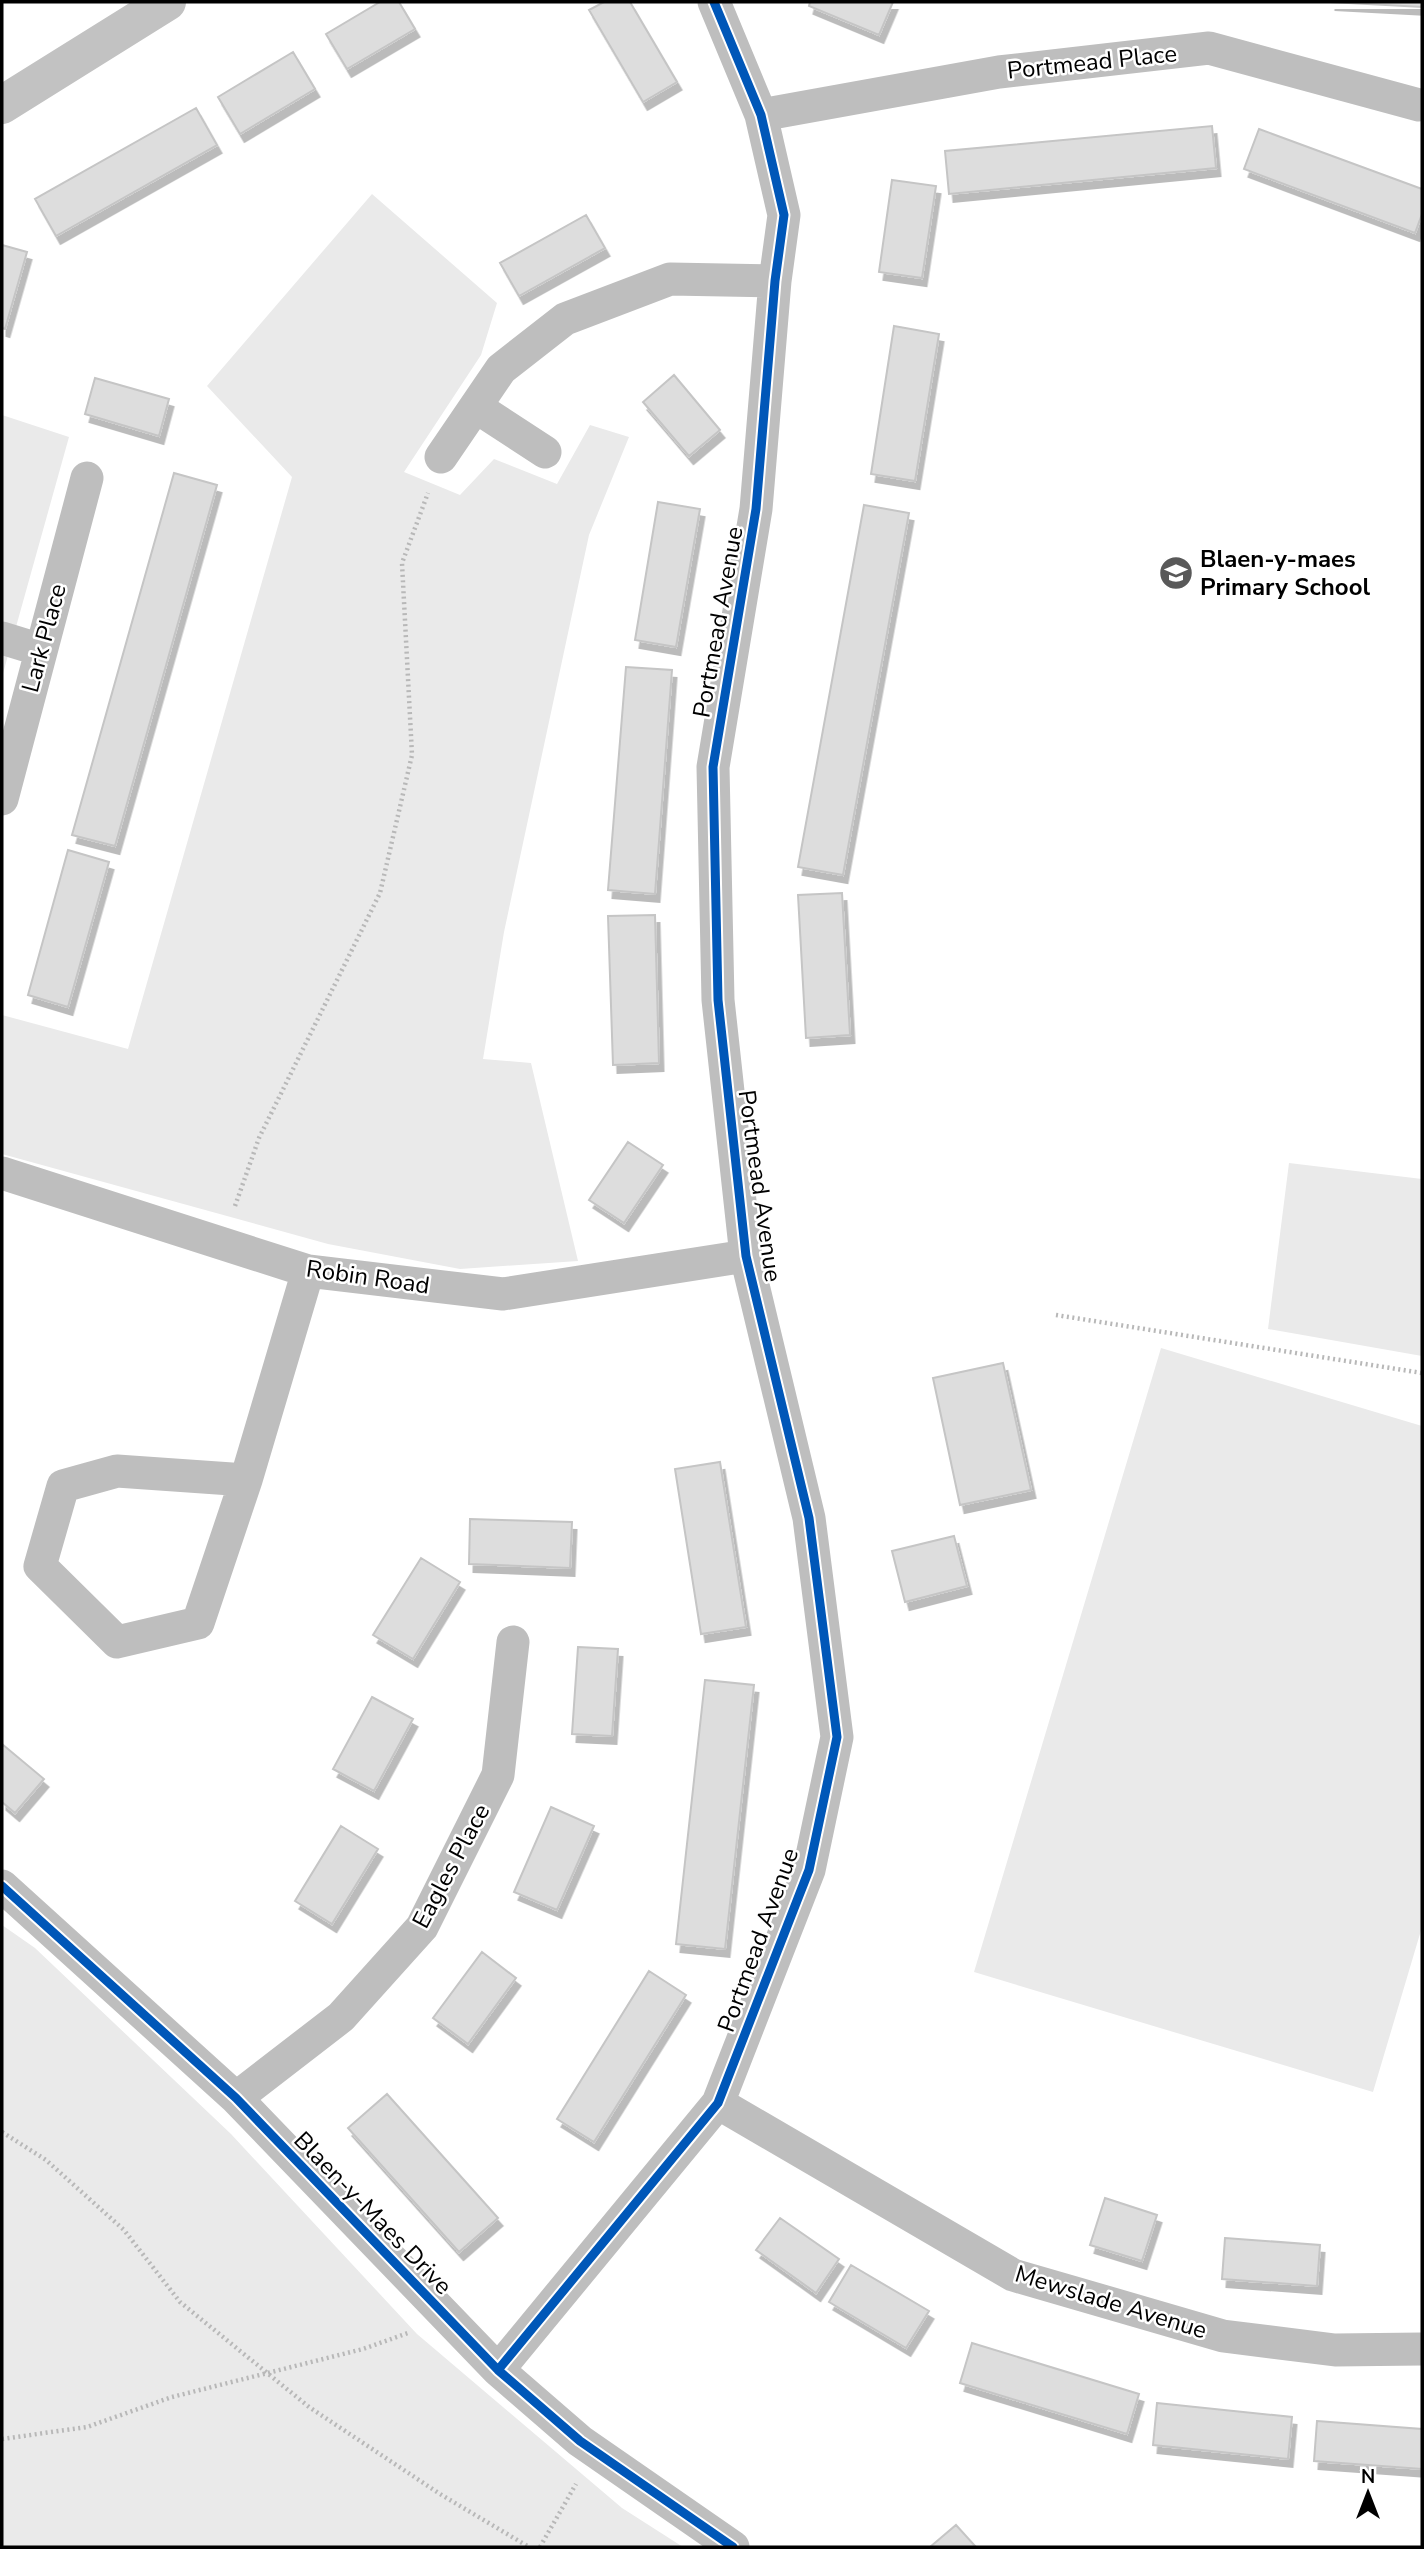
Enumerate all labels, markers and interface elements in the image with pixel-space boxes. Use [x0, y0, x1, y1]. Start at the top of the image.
street label: Portmead Place [1006, 37, 1178, 87]
street label: Portmead Avenue [685, 524, 751, 720]
place label: Blaen-y-maes Primary School [1200, 543, 1371, 603]
school or university icon: Blaen-y-maes Primary School [1157, 554, 1195, 592]
street label: Lark Place [14, 580, 74, 696]
street label: Portmead Avenue [731, 1088, 789, 1284]
street label: Robin Road [304, 1253, 432, 1301]
street label: Eagles Place [405, 1798, 497, 1934]
street label: Portmead Avenue [710, 1844, 806, 2036]
street label: Blaen-y-Maes Drive [287, 2125, 459, 2301]
street label: Mewslade Avenue [1011, 2258, 1211, 2346]
north arrow [1333, 2458, 1403, 2528]
text: N [1361, 2464, 1375, 2490]

